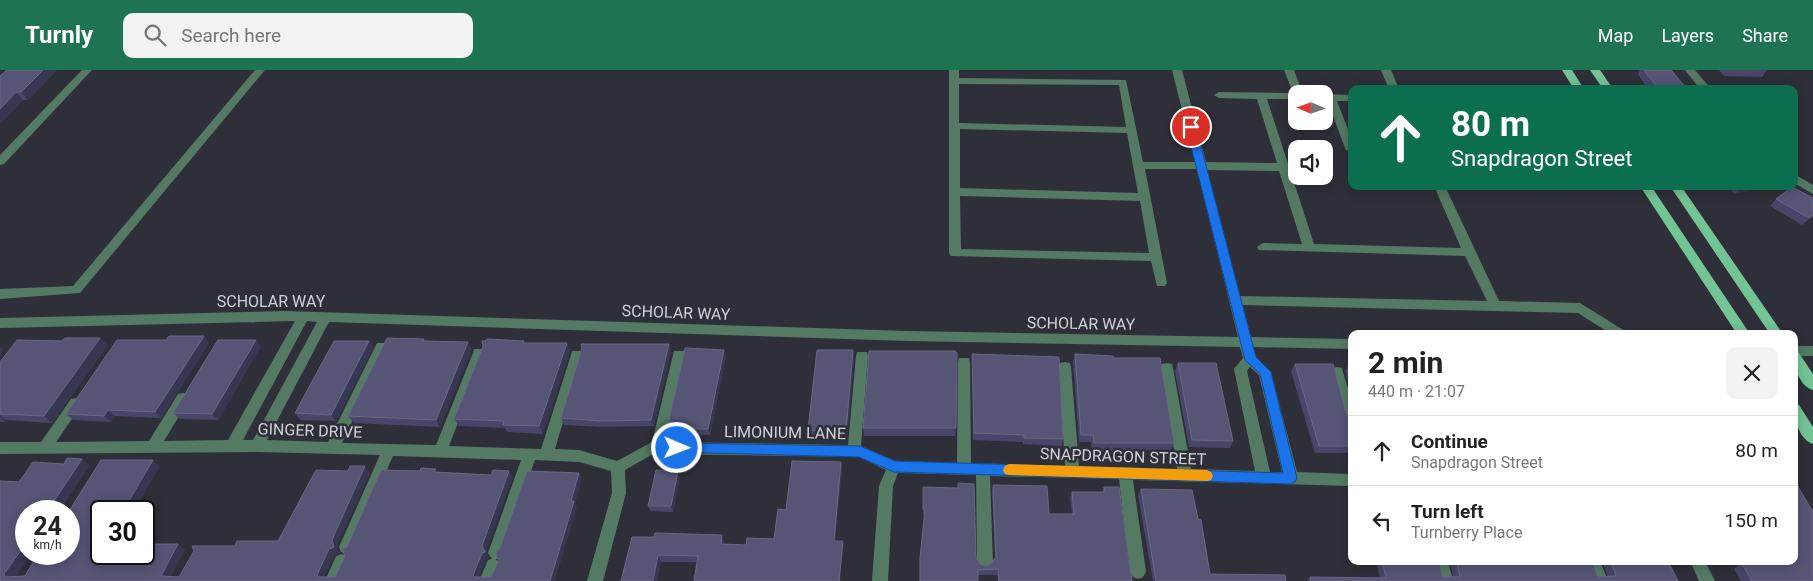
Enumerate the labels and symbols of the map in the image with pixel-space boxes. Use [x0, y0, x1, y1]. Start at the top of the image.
north arrow [1288, 85, 1332, 130]
pin [1170, 106, 1212, 148]
street label: SCHOLAR WAY [217, 292, 326, 311]
street label: SCHOLAR WAY [621, 301, 731, 324]
street label: SCHOLAR WAY [1027, 313, 1136, 334]
street label: GINGER DRIVE [257, 419, 363, 442]
position arrow [650, 421, 702, 473]
street label: LIMONIUM LANE [724, 422, 846, 443]
street label: SNAPDRAGON STREET [1040, 444, 1207, 469]
speed limit sign: 30 [90, 500, 155, 565]

